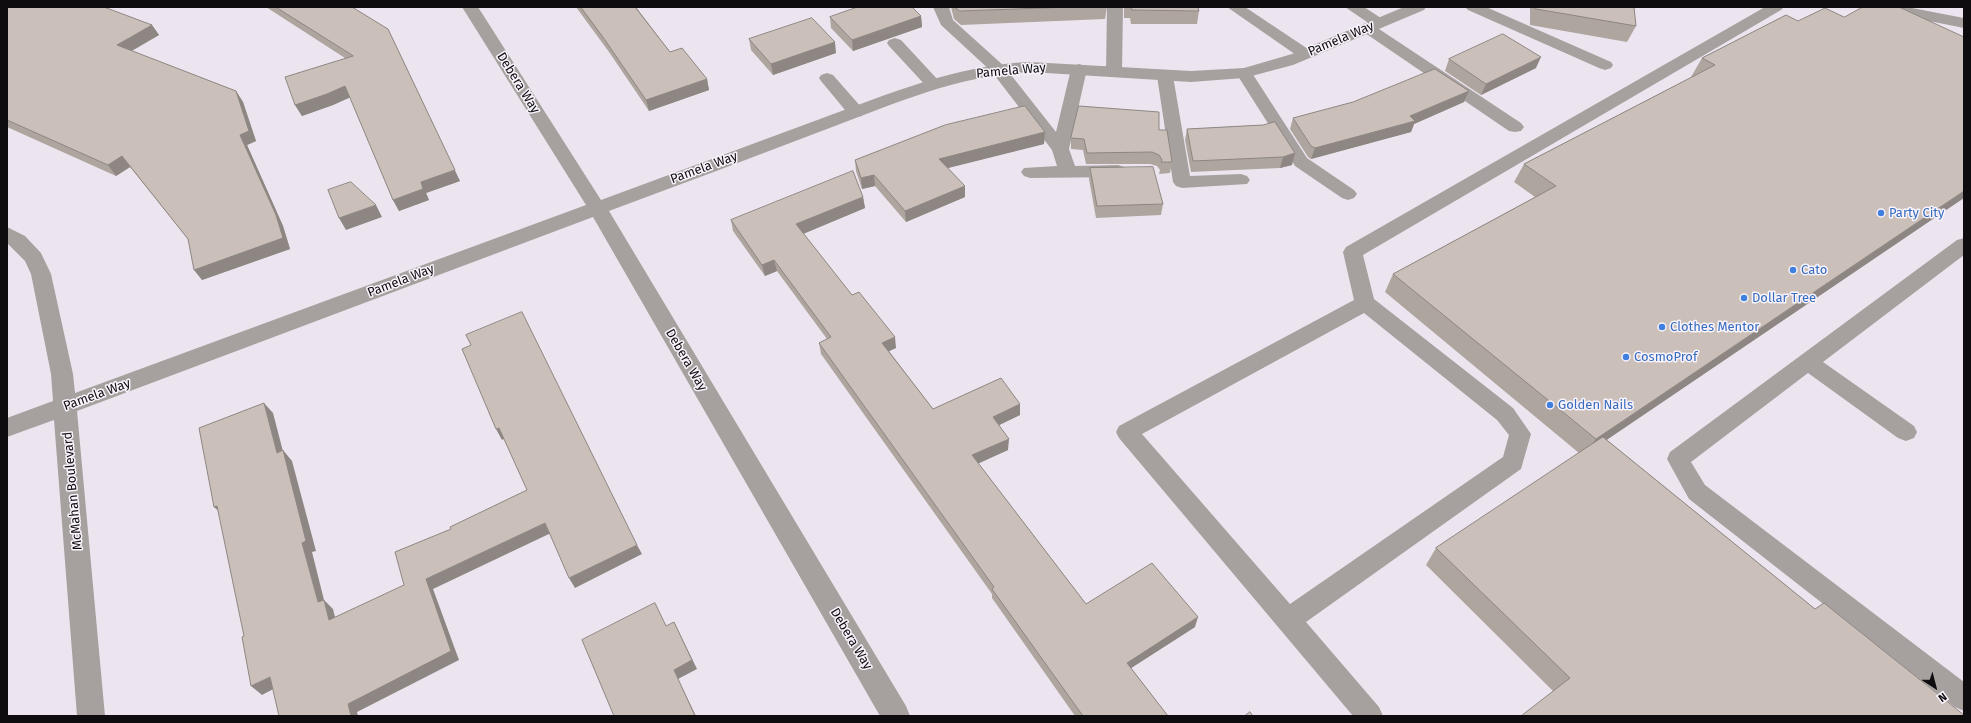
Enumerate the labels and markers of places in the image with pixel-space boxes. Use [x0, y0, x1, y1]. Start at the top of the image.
place label: Party City [1889, 205, 1944, 221]
marker: Party City [1876, 208, 1886, 218]
place label: Cato [1801, 262, 1827, 278]
marker: Cato [1788, 265, 1798, 275]
place label: Dollar Tree [1752, 290, 1816, 306]
marker: Dollar Tree [1739, 293, 1749, 303]
place label: Clothes Mentor [1670, 319, 1759, 335]
marker: Clothes Mentor [1657, 322, 1667, 332]
place label: CosmoProf [1634, 349, 1697, 365]
marker: CosmoProf [1621, 352, 1631, 362]
place label: Golden Nails [1558, 397, 1633, 413]
marker: Golden Nails [1545, 400, 1555, 410]

